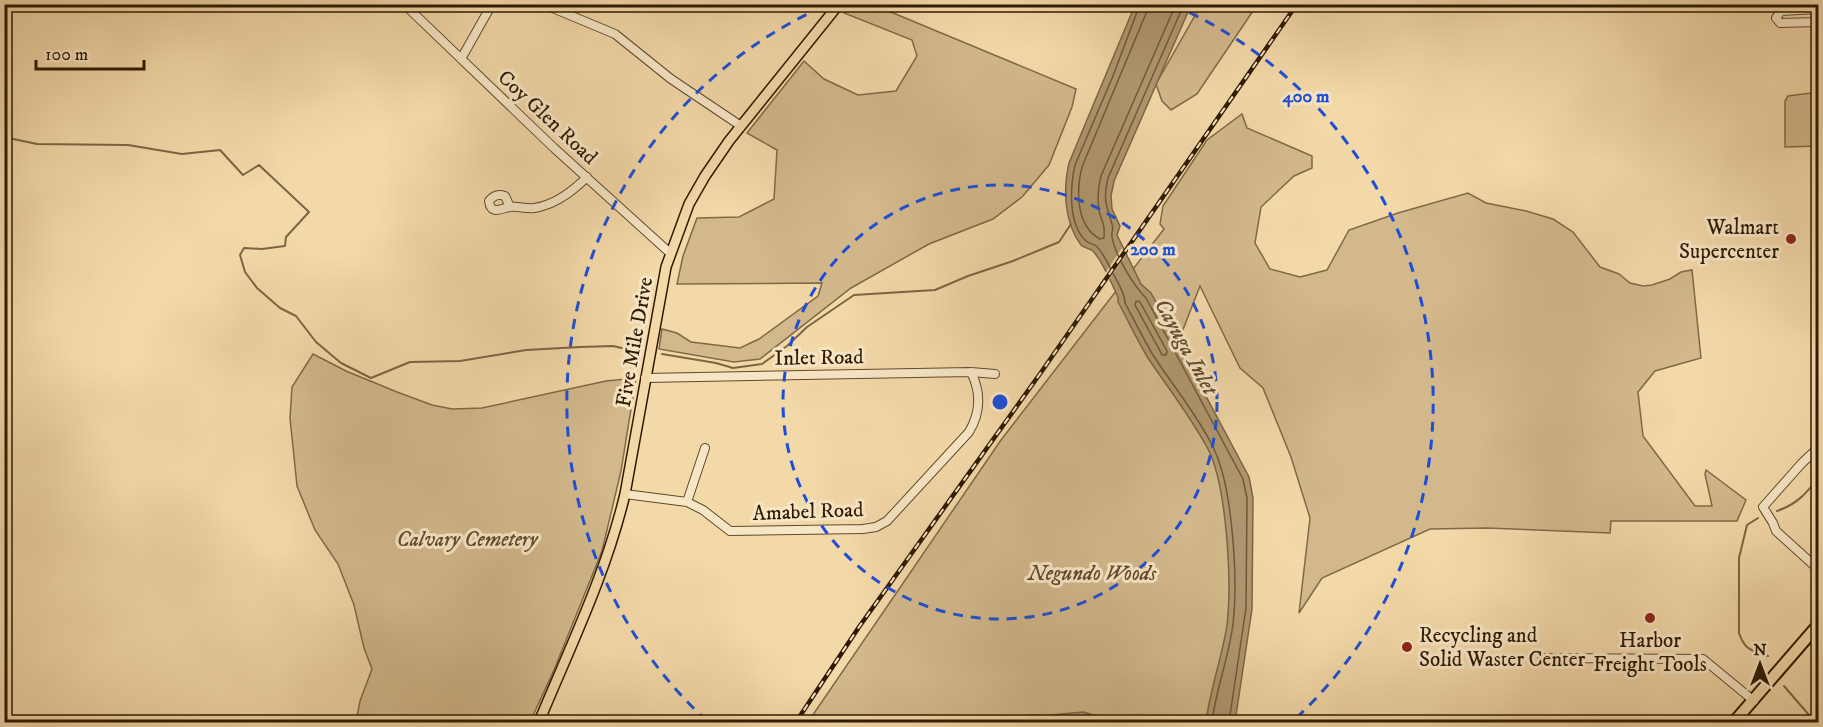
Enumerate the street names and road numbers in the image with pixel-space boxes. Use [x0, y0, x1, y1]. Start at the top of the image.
street label: Coy Glen Road [492, 65, 603, 171]
street label: Five Mile Drive [611, 275, 659, 409]
street label: Inlet Road [774, 344, 864, 372]
street label: Amabel Road [752, 497, 864, 527]

